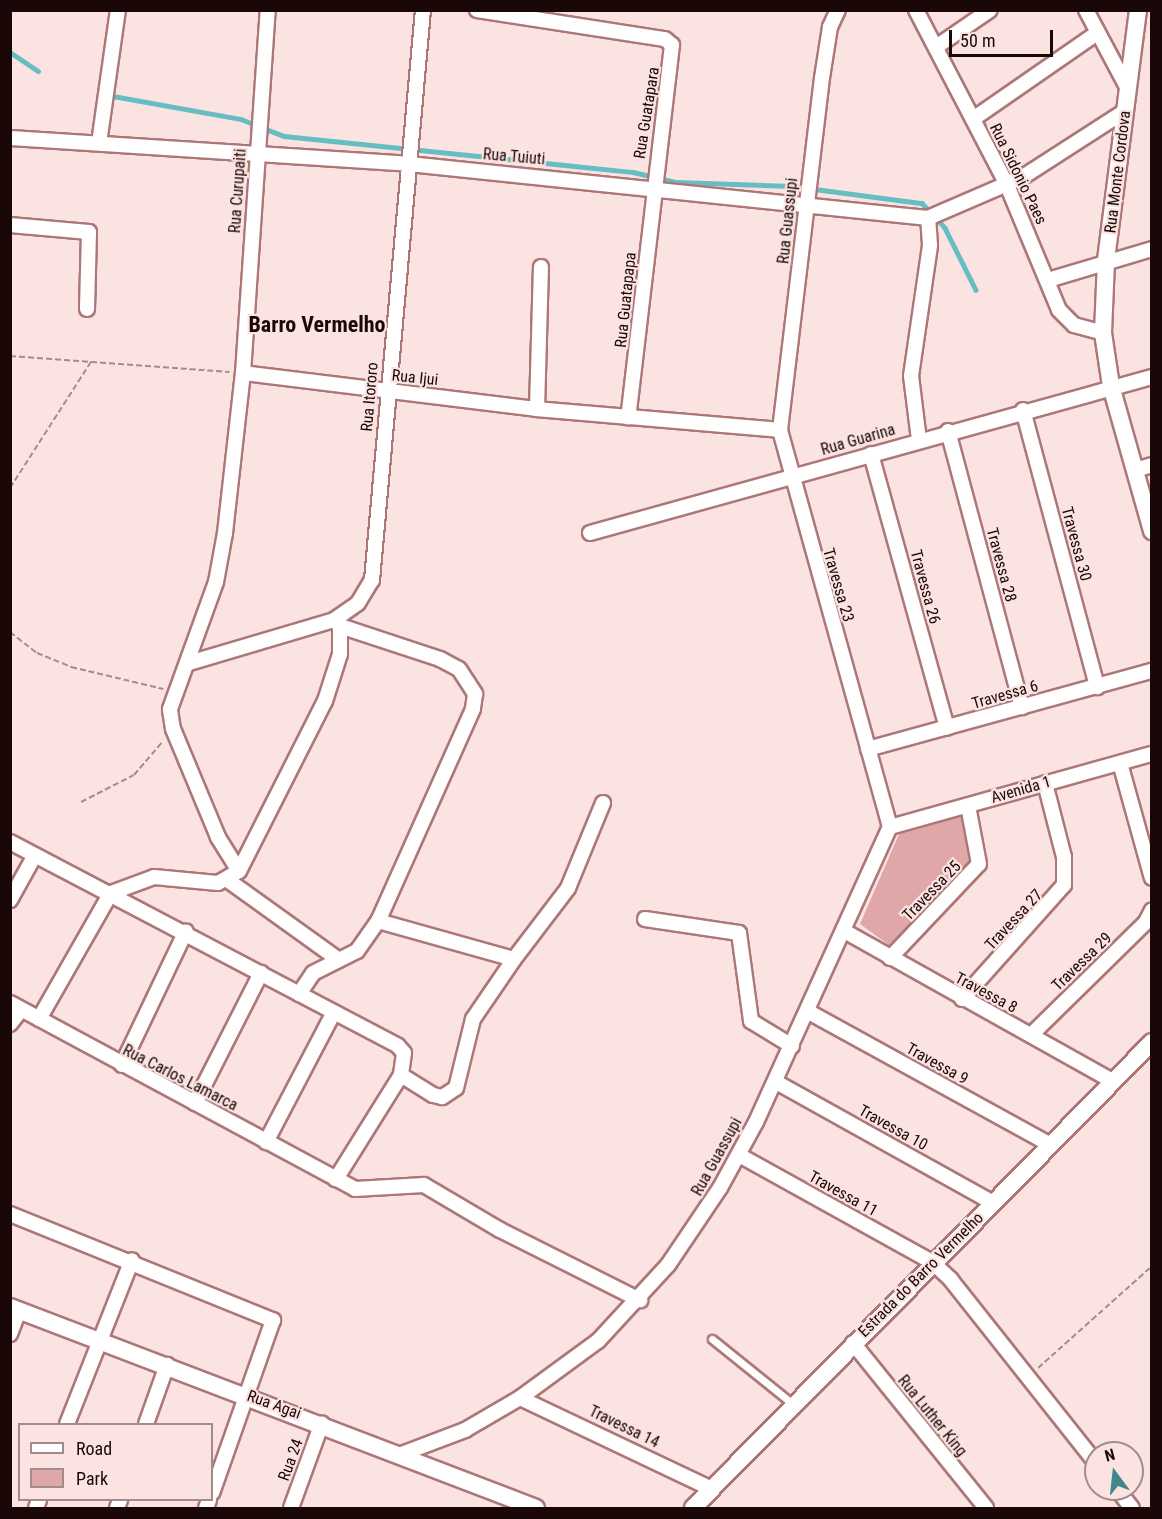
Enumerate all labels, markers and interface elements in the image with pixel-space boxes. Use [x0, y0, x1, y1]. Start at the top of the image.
scale bar [952, 18, 1056, 56]
text: 50 m [960, 30, 995, 51]
street label: Rua Guatapara [630, 66, 664, 160]
street label: Rua Monte Cordova [1101, 110, 1135, 234]
street label: Rua Sidonio Paes [985, 120, 1051, 228]
street label: Rua Tuiuti [482, 145, 546, 169]
street label: Rua Curupaiti [225, 148, 251, 234]
street label: Rua Guassupi [774, 177, 802, 265]
street label: Rua Guatapapa [611, 251, 641, 349]
district label: Barro Vermelho [248, 312, 386, 338]
street label: Rua Itororo [357, 361, 383, 433]
street label: Rua Ijui [391, 366, 439, 390]
street label: Rua Guarina [819, 420, 897, 460]
street label: Travessa 30 [1057, 505, 1095, 583]
street label: Travessa 28 [982, 526, 1020, 604]
street label: Travessa 23 [818, 546, 858, 624]
street label: Travessa 26 [906, 548, 944, 626]
street label: Travessa 6 [970, 676, 1040, 714]
street label: Avenida 1 [989, 772, 1053, 808]
street label: Travessa 25 [899, 857, 965, 925]
street label: Travessa 27 [981, 886, 1047, 954]
street label: Travessa 29 [1048, 929, 1116, 995]
street label: Travessa 8 [952, 969, 1020, 1017]
street label: Travessa 9 [903, 1039, 971, 1089]
street label: Rua Carlos Lamarca [119, 1041, 241, 1115]
street label: Travessa 10 [855, 1101, 931, 1155]
street label: Rua Guassupi [688, 1115, 746, 1199]
street label: Travessa 11 [805, 1167, 881, 1221]
street label: Estrada do Barro Vermelho [855, 1209, 987, 1341]
street label: Rua Luther King [893, 1371, 971, 1461]
street label: Rua Agai [244, 1386, 304, 1424]
street label: Travessa 14 [586, 1402, 662, 1452]
legend [18, 1423, 213, 1501]
street label: Rua 24 [275, 1436, 307, 1484]
text: Road [76, 1438, 112, 1459]
north arrow [1084, 1441, 1144, 1501]
text: N [1103, 1445, 1117, 1466]
text: Park [76, 1468, 108, 1489]

